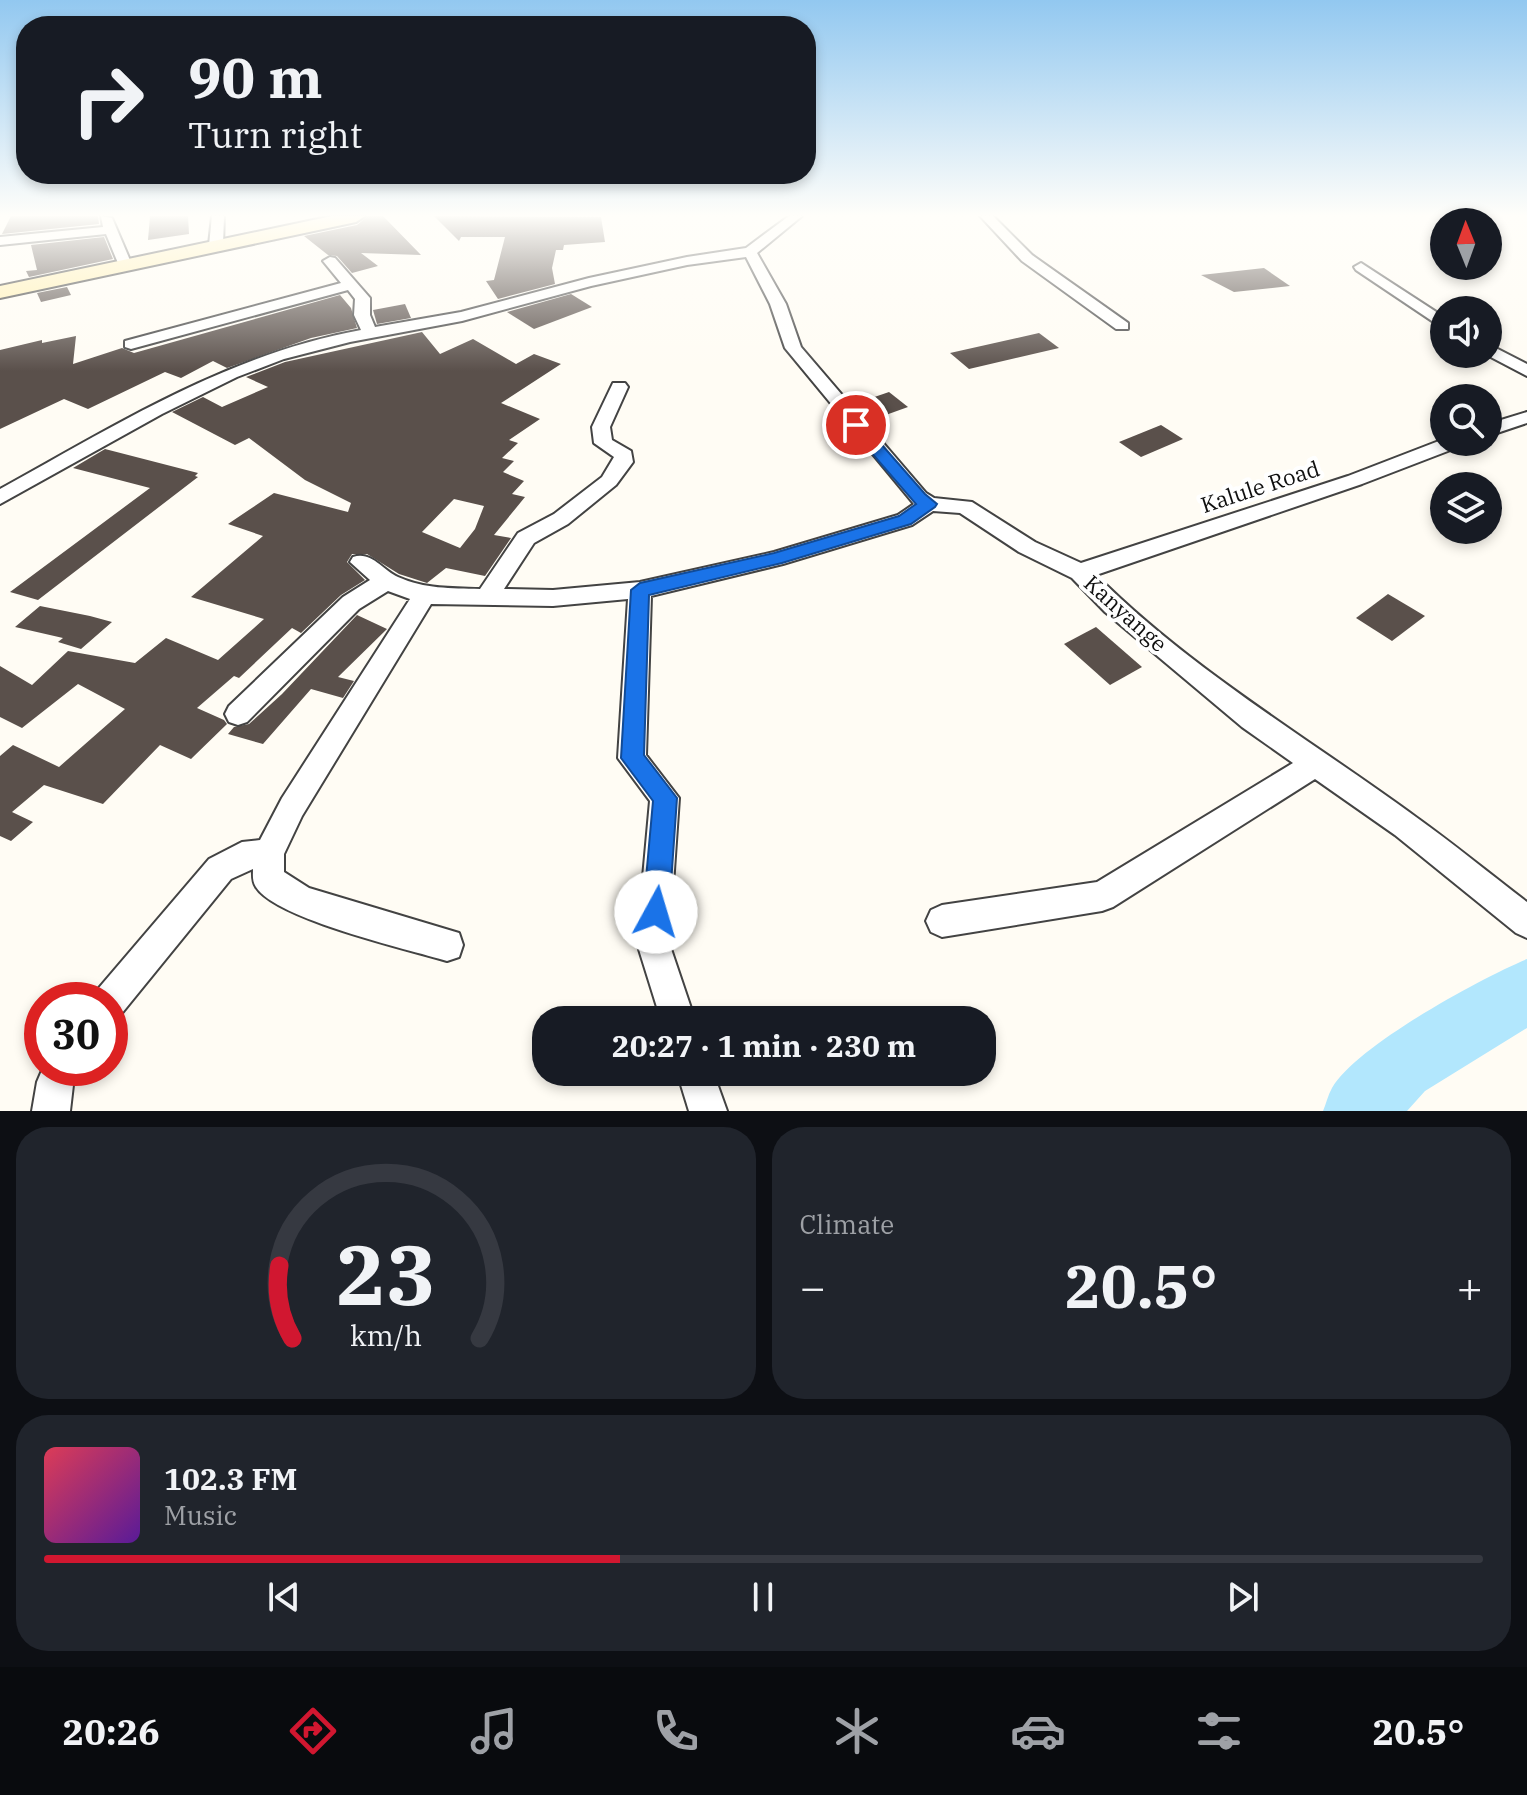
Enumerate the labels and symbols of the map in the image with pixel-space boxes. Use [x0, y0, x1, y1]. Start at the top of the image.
north arrow [1430, 208, 1502, 280]
pin [822, 391, 890, 459]
street label: Kalule Road [1197, 453, 1323, 519]
street label: Kanyange [1078, 568, 1174, 658]
position arrow [614, 870, 698, 954]
speed limit sign: 30 [24, 982, 128, 1086]

